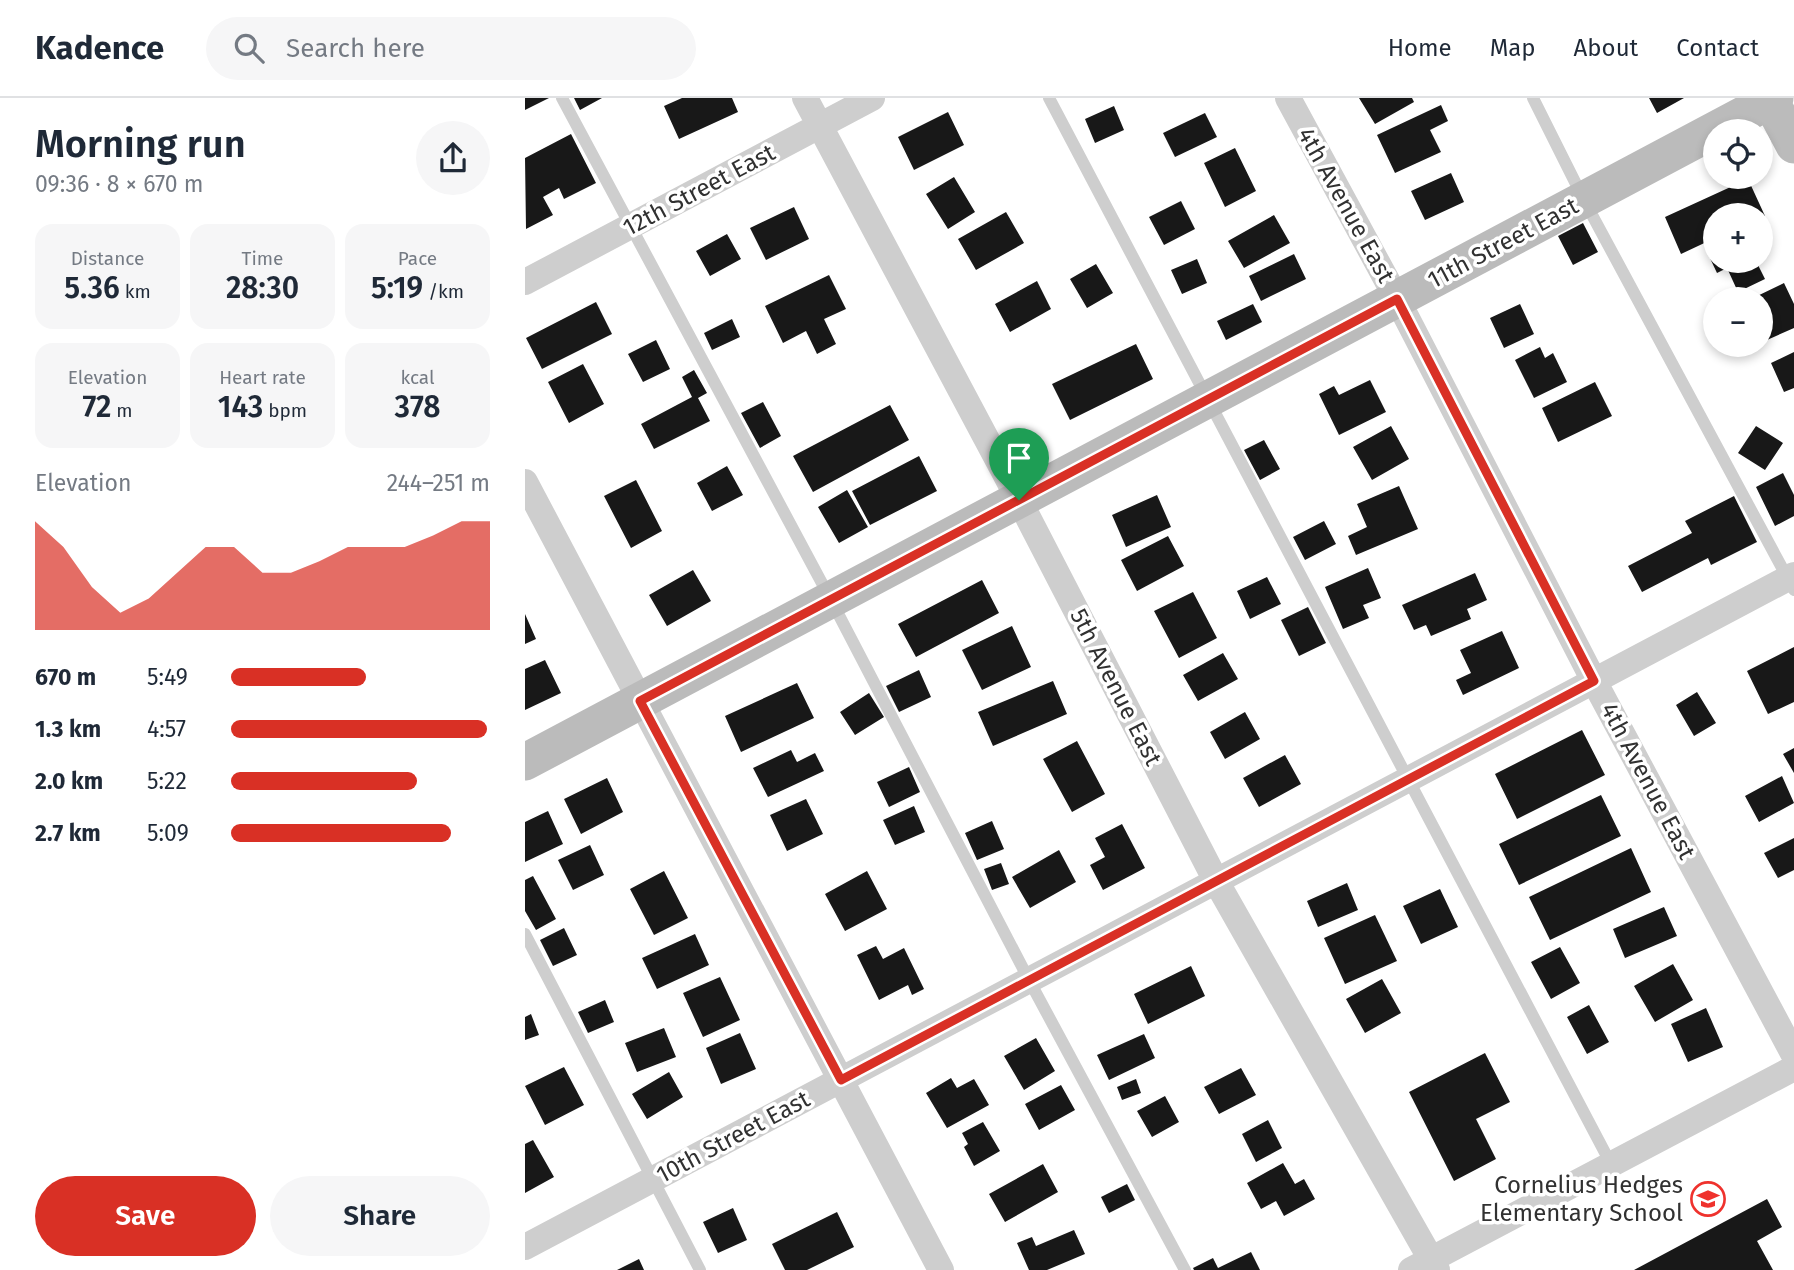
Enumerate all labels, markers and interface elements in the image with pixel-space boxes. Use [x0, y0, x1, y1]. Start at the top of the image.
search box [206, 17, 696, 80]
text: Kadence [35, 28, 164, 68]
icon: search [230, 29, 268, 67]
text: Search here [286, 33, 425, 64]
text: Home [1388, 34, 1452, 62]
text: Map [1490, 34, 1536, 62]
text: About [1574, 34, 1638, 62]
text: Contact [1676, 34, 1759, 62]
map controls [1703, 119, 1773, 357]
button: locate [1703, 119, 1773, 189]
text: Morning run [35, 121, 246, 167]
button: share [416, 121, 490, 195]
street label: 4th Avenue East [1292, 123, 1400, 288]
street label: 12th Street East [618, 138, 780, 242]
text: 09:36 · 8 × 670 m [35, 170, 203, 198]
street label: 11th Street East [1423, 191, 1583, 294]
button: + [1703, 203, 1773, 273]
text: Distance [71, 247, 144, 270]
text: Time [242, 247, 283, 270]
text: Pace [398, 247, 437, 270]
text: 5.36 [64, 270, 120, 306]
text: 28:30 [226, 270, 299, 306]
text: 5:19 [371, 270, 423, 306]
text: km [120, 280, 151, 303]
text: /km [423, 280, 464, 303]
button: − [1703, 287, 1773, 357]
text: Elevation [68, 366, 147, 389]
text: Heart rate [219, 366, 306, 389]
text: kcal [400, 366, 435, 389]
text: 72 [82, 389, 111, 425]
text: 143 [218, 389, 263, 425]
text: 378 [395, 389, 440, 425]
text: m [111, 399, 133, 422]
text: bpm [263, 399, 307, 422]
pin [989, 428, 1049, 500]
icon: arrive [1000, 439, 1038, 477]
text: Elevation [35, 469, 131, 497]
text: 244–251 m [387, 469, 490, 497]
street label: 5th Avenue East [1064, 604, 1168, 770]
text: 670 m [35, 663, 96, 691]
text: 5:49 [147, 663, 188, 691]
street label: 4th Avenue East [1595, 698, 1701, 864]
text: 1.3 km [35, 715, 101, 743]
text: 4:57 [147, 715, 186, 743]
text: 2.0 km [35, 767, 103, 795]
text: 5:22 [147, 767, 187, 795]
text: 2.7 km [35, 819, 101, 847]
text: 5:09 [147, 819, 189, 847]
street label: 10th Street East [652, 1085, 815, 1189]
place label: Cornelius Hedges Elementary School [1480, 1171, 1683, 1227]
button: Save [35, 1176, 256, 1256]
button: Share [270, 1176, 490, 1256]
school or university icon: Cornelius Hedges Elementary School [1689, 1180, 1727, 1218]

